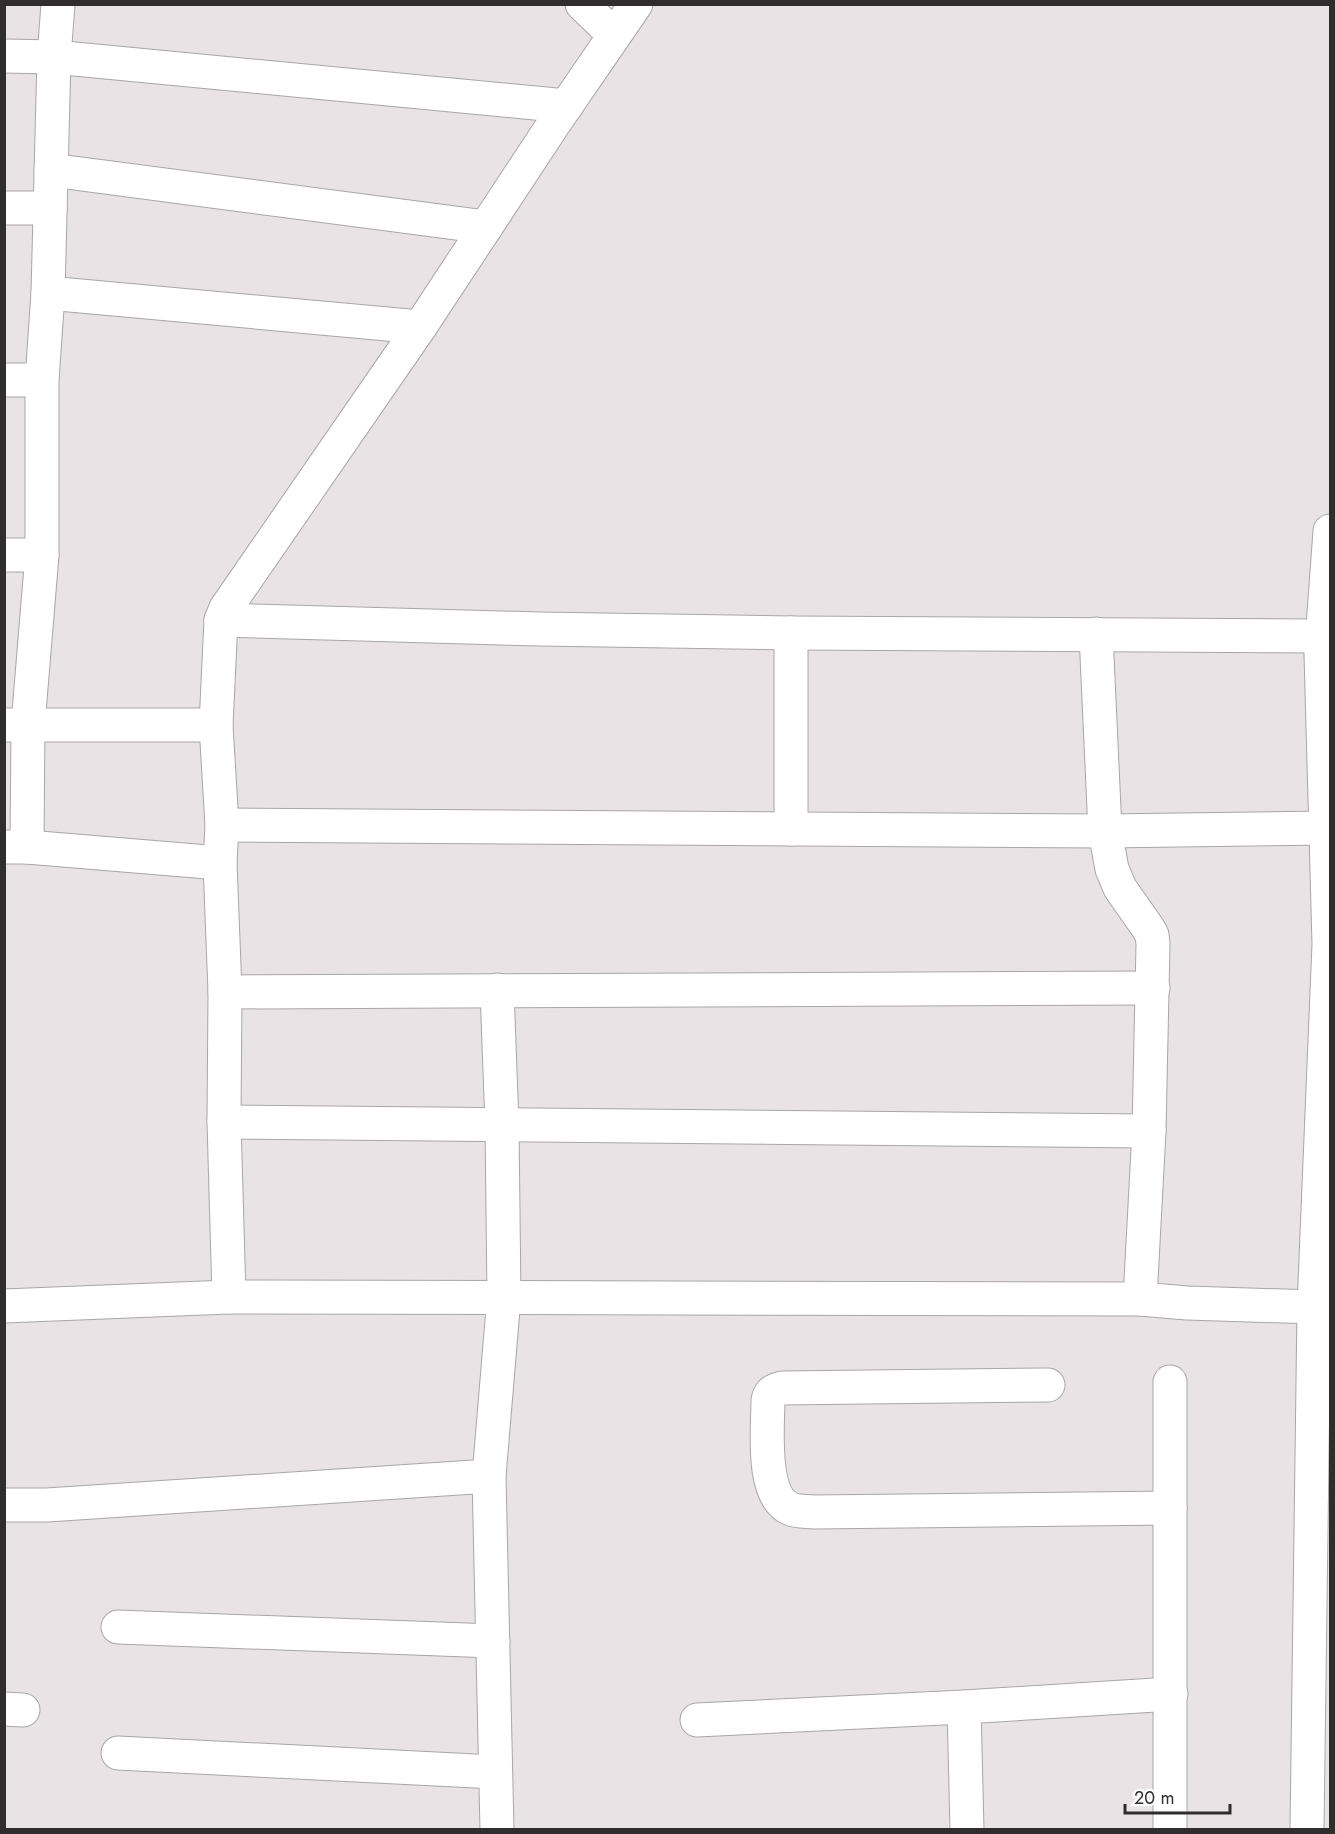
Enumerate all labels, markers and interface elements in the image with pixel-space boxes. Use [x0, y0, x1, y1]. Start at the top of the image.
scale bar [1125, 1777, 1230, 1815]
text: 20 m [1134, 1785, 1174, 1811]

